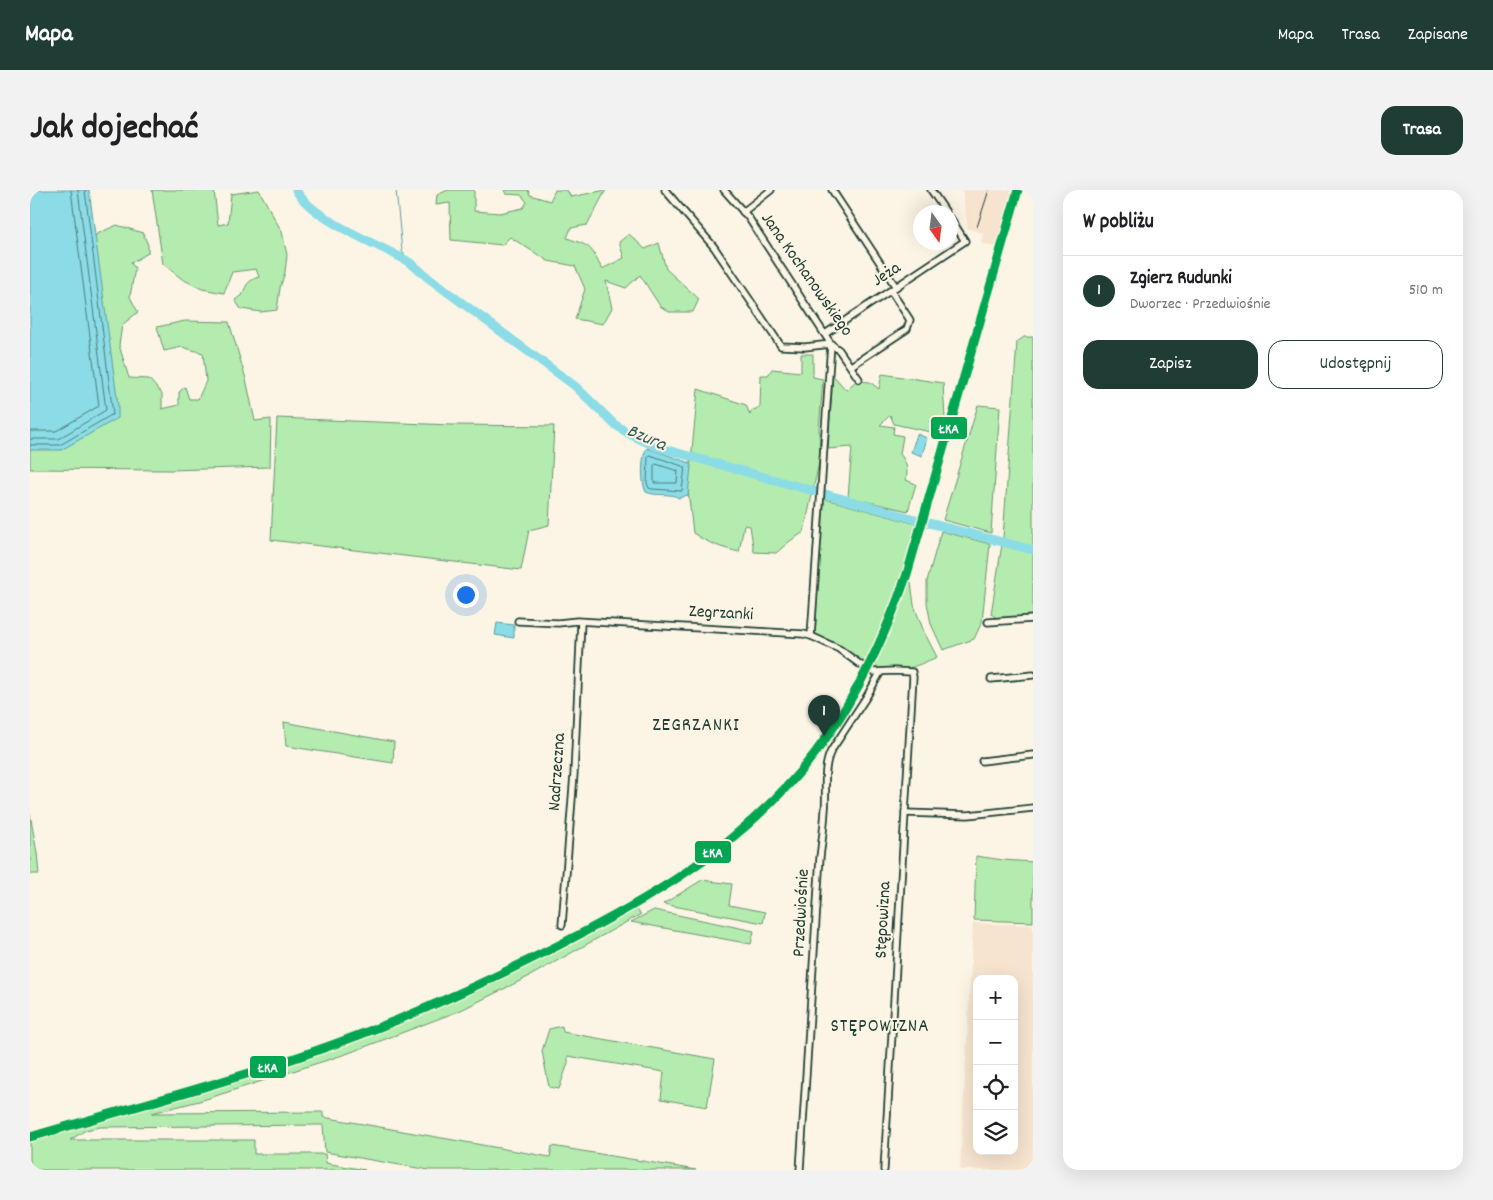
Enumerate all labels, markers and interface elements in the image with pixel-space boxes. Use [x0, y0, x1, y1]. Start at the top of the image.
text: Mapa [25, 18, 73, 52]
text: Mapa [1278, 23, 1313, 48]
text: Trasa [1341, 23, 1380, 48]
text: Zapisane [1408, 23, 1468, 48]
text: Jak dojechać [30, 105, 199, 155]
button: Trasa [1381, 106, 1463, 155]
north arrow [913, 205, 958, 250]
street label: Jana Kochanowskiego [754, 208, 858, 342]
text: W pobliżu [1083, 208, 1154, 238]
street label: Jeża [868, 256, 907, 294]
text: Zgierz Rudunki [1130, 266, 1232, 293]
text: 1 [1097, 279, 1101, 302]
text: 510 m [1409, 279, 1443, 302]
text: Dworzec · Przedwiośnie [1130, 293, 1271, 316]
button: Zapisz [1083, 340, 1258, 389]
button: Udostępnij [1268, 340, 1443, 389]
line badge: ŁKA [930, 416, 968, 440]
water label: Bzura [622, 419, 671, 460]
text: ŁKA [938, 420, 959, 440]
your location [453, 582, 479, 608]
street label: Zegrzanki [688, 600, 754, 628]
pin: 1 [808, 695, 840, 736]
district label: ZEGRZANKI [652, 713, 740, 740]
street label: Nadrzeczna [543, 732, 573, 812]
line badge: ŁKA [694, 840, 732, 864]
text: ŁKA [702, 844, 723, 864]
street label: Przedwiośnie [787, 868, 817, 958]
street label: Stępowizna [869, 880, 899, 959]
map controls [973, 975, 1018, 1155]
button: + [973, 975, 1018, 1020]
district label: STĘPOWIZNA [830, 1014, 930, 1041]
button: − [973, 1020, 1018, 1065]
line badge: ŁKA [249, 1055, 287, 1079]
text: ŁKA [257, 1059, 278, 1079]
button: locate [973, 1065, 1018, 1110]
button: layers [973, 1110, 1018, 1155]

